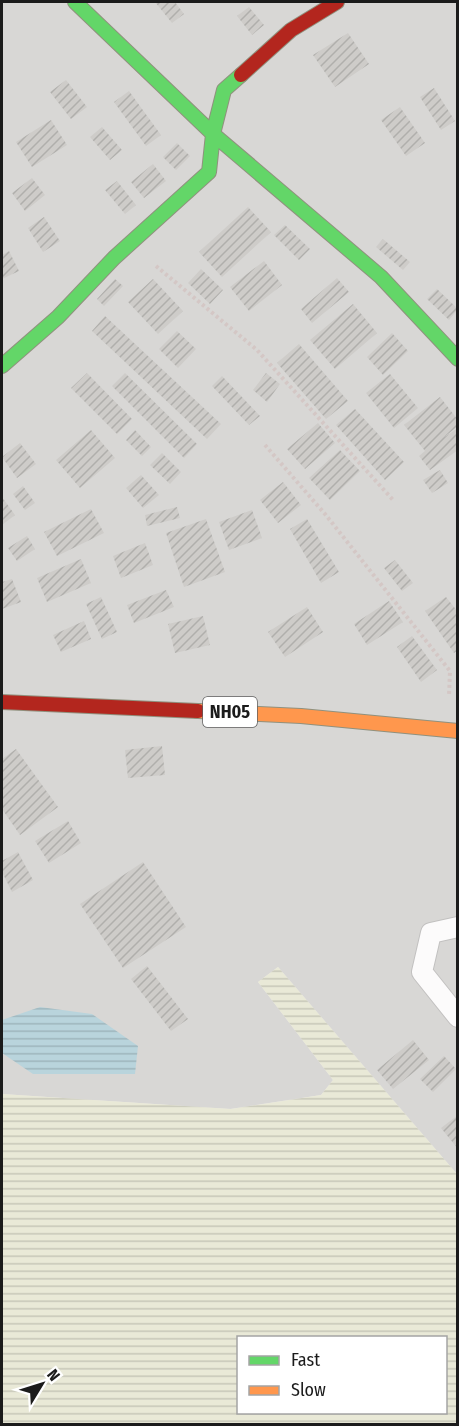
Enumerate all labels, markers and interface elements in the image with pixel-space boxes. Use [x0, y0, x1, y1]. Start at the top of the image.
road number: NH05 [203, 697, 257, 727]
legend [237, 1336, 447, 1414]
text: Fast [291, 1349, 320, 1371]
north arrow [12, 1354, 72, 1414]
text: N [43, 1365, 64, 1385]
text: Slow [291, 1379, 326, 1401]

